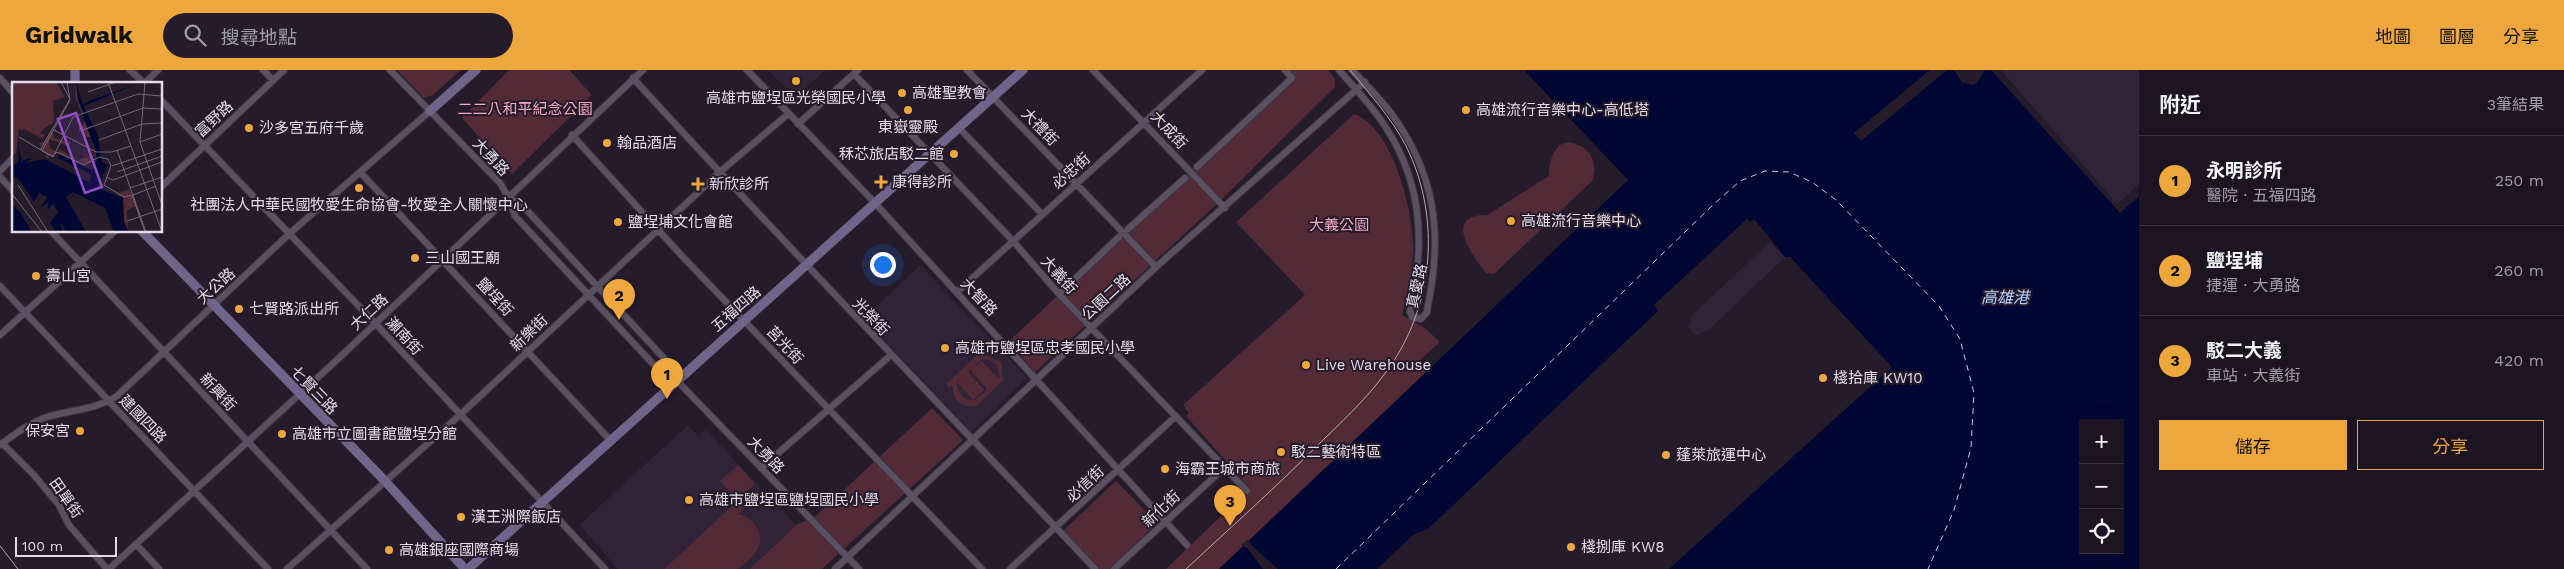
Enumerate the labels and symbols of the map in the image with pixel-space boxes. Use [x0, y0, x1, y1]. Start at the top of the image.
marker: 高雄市鹽埕區光榮國民小學 [790, 75, 802, 87]
inset map [12, 82, 162, 232]
place label: 高雄聖教會 [912, 84, 987, 102]
marker: 高雄聖教會 [896, 87, 908, 99]
place label: 高雄市鹽埕區光榮國民小學 [706, 89, 886, 107]
street label: 富野路 [191, 97, 237, 141]
park label: 二二八和平紀念公園 [457, 100, 593, 118]
place label: 高雄流行音樂中心-高低塔 [1476, 101, 1649, 119]
marker: 東嶽靈殿 [902, 104, 914, 116]
marker: 高雄流行音樂中心-高低塔 [1460, 104, 1472, 116]
street label: 大禮街 [1018, 105, 1062, 149]
street label: 大成街 [1147, 107, 1191, 153]
place label: 東嶽靈殿 [878, 118, 938, 136]
place label: 沙多宮五府千歲 [259, 119, 364, 137]
marker: 沙多宮五府千歲 [243, 122, 255, 134]
street label: 大勇路 [469, 134, 513, 180]
place label: 翰品酒店 [617, 134, 677, 152]
marker: 翰品酒店 [601, 137, 613, 149]
place label: 秝芯旅店駁二館 [839, 145, 944, 163]
marker: 秝芯旅店駁二館 [948, 148, 960, 160]
street label: 必忠街 [1048, 149, 1094, 193]
place label: 康得診所 [892, 173, 952, 191]
place label: 新欣診所 [709, 175, 769, 193]
marker: 康得診所 [874, 175, 888, 189]
marker: 新欣診所 [691, 177, 705, 191]
marker: 社團法人中華民國牧愛生命協會-牧愛全人關懷中心 [353, 182, 365, 194]
place label: 社團法人中華民國牧愛生命協會-牧愛全人關懷中心 [190, 196, 528, 214]
place label: 高雄流行音樂中心 [1521, 212, 1641, 230]
place label: 鹽埕埔文化會館 [628, 213, 733, 231]
marker: 高雄流行音樂中心 [1505, 215, 1517, 227]
marker: 鹽埕埔文化會館 [612, 216, 624, 228]
park label: 大義公園 [1309, 216, 1369, 234]
place label: 三山國王廟 [425, 249, 500, 267]
marker: 三山國王廟 [409, 252, 421, 264]
your location [870, 252, 896, 278]
street label: 大義街 [1037, 252, 1081, 298]
street label: 真愛路 [1403, 262, 1431, 310]
street label: 大公路 [193, 264, 239, 308]
place label: 壽山宮 [46, 267, 91, 285]
marker: 壽山宮 [30, 270, 42, 282]
street label: 公園二路 [1078, 270, 1134, 324]
street label: 鹽埕街 [473, 274, 517, 320]
street label: 大智路 [957, 274, 1001, 320]
pin: 2 [603, 279, 635, 320]
street label: 五福四路 [707, 283, 765, 335]
water label: 高雄港 [1981, 288, 2031, 307]
street label: 大仁路 [346, 290, 392, 334]
street label: 光榮街 [849, 295, 893, 339]
place label: 七賢路派出所 [249, 300, 339, 318]
marker: 七賢路派出所 [233, 303, 245, 315]
street label: 新樂街 [507, 311, 551, 355]
street label: 瀨南街 [382, 313, 426, 359]
street label: 莒光街 [763, 322, 807, 368]
place label: 高雄市鹽埕區忠孝國民小學 [955, 339, 1135, 357]
marker: 高雄市鹽埕區忠孝國民小學 [939, 342, 951, 354]
place label: Live Warehouse [1316, 356, 1431, 374]
pin: 1 [651, 358, 683, 399]
marker: Live Warehouse [1300, 359, 1312, 371]
street label: 七賢三路 [287, 362, 341, 418]
street label: 新興街 [196, 369, 240, 415]
place label: 棧拾庫 KW10 [1833, 369, 1923, 387]
marker: 棧拾庫 KW10 [1817, 372, 1829, 384]
street label: 建國四路 [116, 391, 170, 447]
place label: 保安宮 [25, 422, 70, 440]
marker: 保安宮 [74, 425, 86, 437]
place label: 高雄市立圖書館鹽埕分館 [292, 425, 457, 443]
marker: 高雄市立圖書館鹽埕分館 [276, 428, 288, 440]
street label: 大勇路 [744, 433, 788, 477]
place label: 駁二藝術特區 [1291, 443, 1381, 461]
marker: 駁二藝術特區 [1275, 446, 1287, 458]
place label: 蓬萊旅運中心 [1676, 446, 1766, 464]
marker: 蓬萊旅運中心 [1660, 449, 1672, 461]
place label: 海霸王城市商旅 [1175, 460, 1280, 478]
street label: 必信街 [1062, 462, 1108, 506]
marker: 海霸王城市商旅 [1159, 463, 1171, 475]
street label: 田單街 [46, 474, 86, 522]
pin: 3 [1214, 485, 1246, 526]
street label: 新化街 [1138, 487, 1184, 531]
place label: 高雄市鹽埕區鹽埕國民小學 [699, 491, 879, 509]
marker: 高雄市鹽埕區鹽埕國民小學 [683, 494, 695, 506]
place label: 漢王洲際飯店 [471, 508, 561, 526]
marker: 漢王洲際飯店 [455, 511, 467, 523]
scale bar [15, 534, 118, 557]
place label: 棧捌庫 KW8 [1581, 538, 1665, 556]
place label: 高雄銀座國際商場 [399, 541, 519, 559]
marker: 棧捌庫 KW8 [1565, 541, 1577, 553]
marker: 高雄銀座國際商場 [383, 544, 395, 556]

